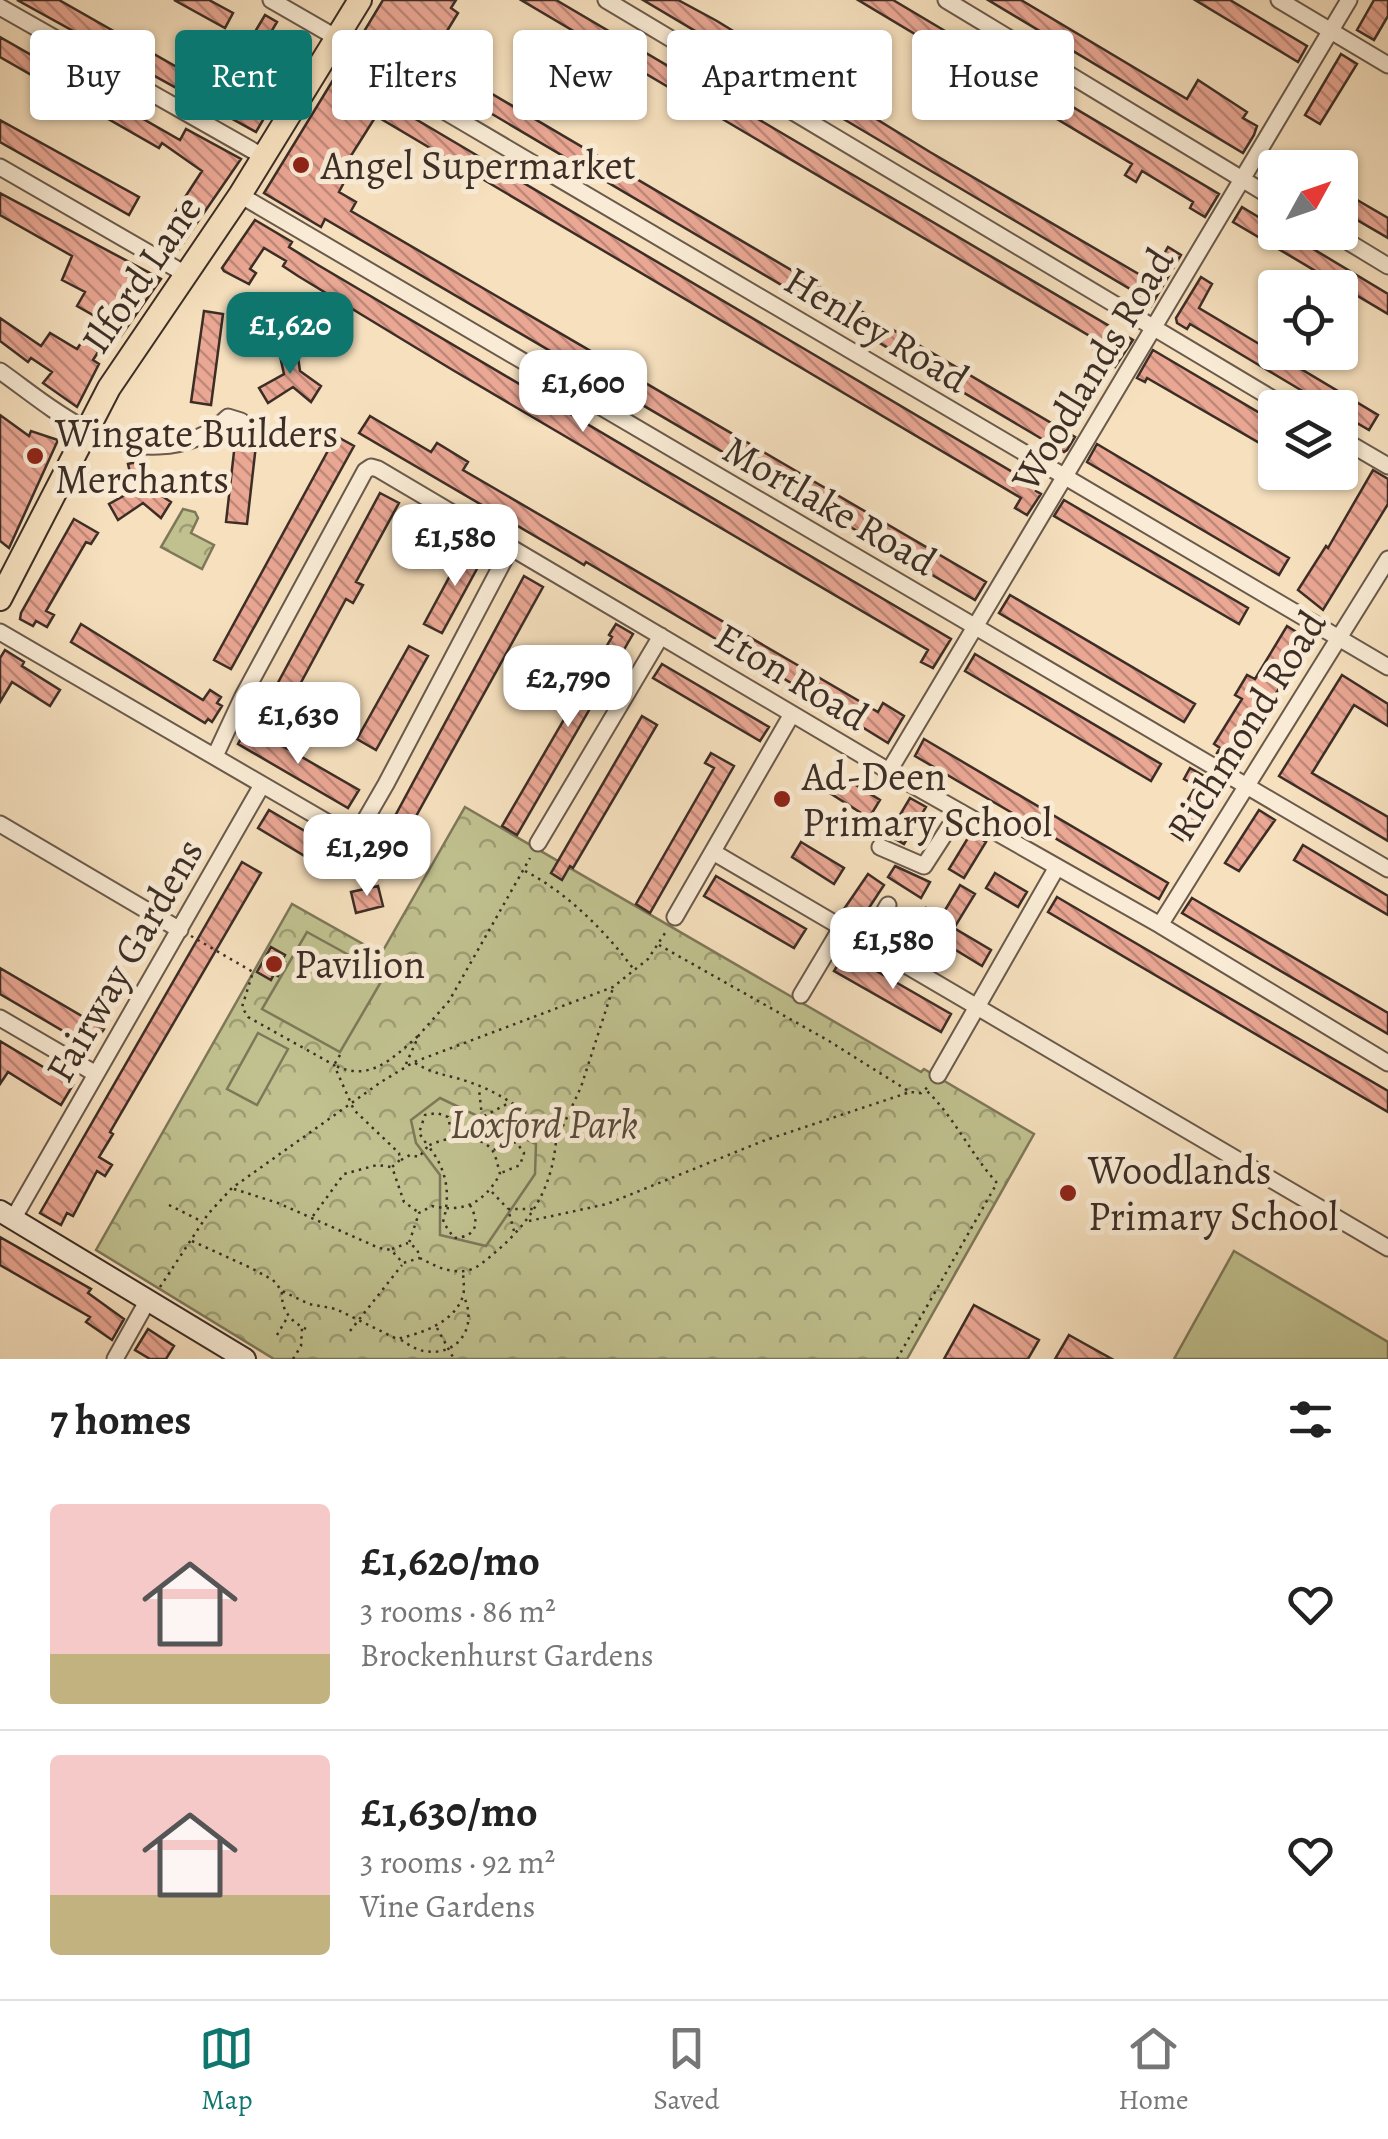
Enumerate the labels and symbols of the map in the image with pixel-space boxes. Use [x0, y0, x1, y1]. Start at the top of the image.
place label: Angel Supermarket [320, 138, 636, 193]
north arrow [1258, 150, 1358, 250]
marker: Angel Supermarket [290, 154, 312, 176]
street label: Ilford Lane [68, 184, 214, 364]
street label: Woodlands Road [998, 237, 1187, 502]
street label: Henley Road [774, 253, 980, 406]
pin: £1,620 [209, 292, 371, 377]
pin: £1,600 [502, 350, 664, 435]
place label: Wingate Builders Merchants [54, 406, 338, 507]
street label: Mortlake Road [713, 422, 947, 589]
marker: Wingate Builders Merchants [24, 445, 46, 467]
pin: £1,580 [374, 504, 536, 589]
street label: Richmond Road [1154, 599, 1339, 851]
street label: Eton Road [705, 609, 879, 744]
pin: £2,790 [487, 645, 649, 730]
pin: £1,630 [217, 682, 379, 767]
place label: Ad-Deen Primary School [801, 749, 1052, 850]
marker: Ad-Deen Primary School [771, 788, 793, 810]
pin: £1,290 [286, 814, 448, 899]
street label: Fairway Gardens [32, 828, 217, 1092]
pin: £1,580 [812, 907, 974, 992]
place label: Pavilion [294, 937, 425, 992]
marker: Pavilion [263, 953, 285, 975]
park label: Loxford Park [450, 1097, 638, 1152]
place label: Woodlands Primary School [1087, 1143, 1338, 1244]
marker: Woodlands Primary School [1057, 1182, 1079, 1204]

